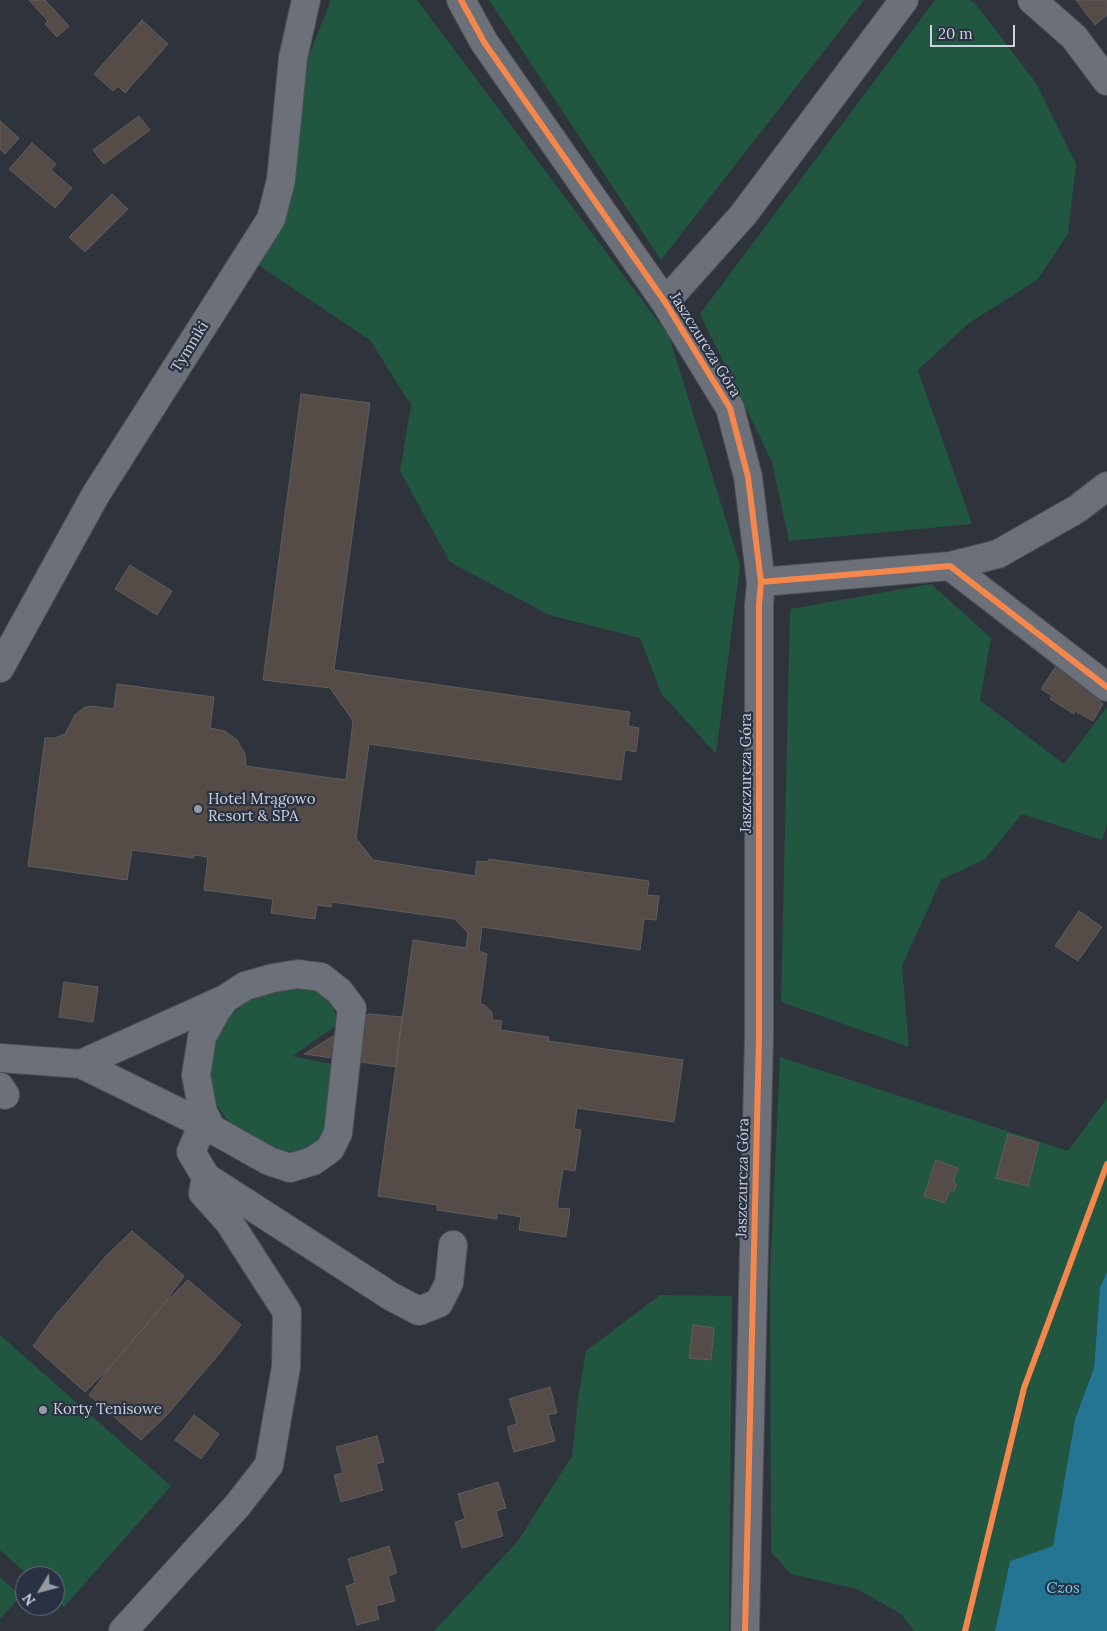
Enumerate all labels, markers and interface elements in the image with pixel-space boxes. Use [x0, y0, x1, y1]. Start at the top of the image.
scale bar [932, 15, 1017, 47]
text: 20 m [938, 24, 973, 43]
street label: Jaszczurcza Góra [666, 289, 744, 401]
street label: Tymniki [167, 318, 213, 376]
street label: Jaszczurcza Góra [738, 713, 756, 833]
place label: Hotel Mrągowo Resort & SPA [208, 791, 315, 826]
marker: Hotel Mrągowo Resort & SPA [192, 803, 204, 815]
street label: Jaszczurcza Góra [733, 1118, 753, 1238]
place label: Korty Tenisowe [53, 1401, 162, 1419]
marker: Korty Tenisowe [37, 1404, 49, 1416]
north arrow [15, 1566, 65, 1616]
water label: Czos [1046, 1578, 1080, 1598]
text: N [18, 1590, 39, 1609]

